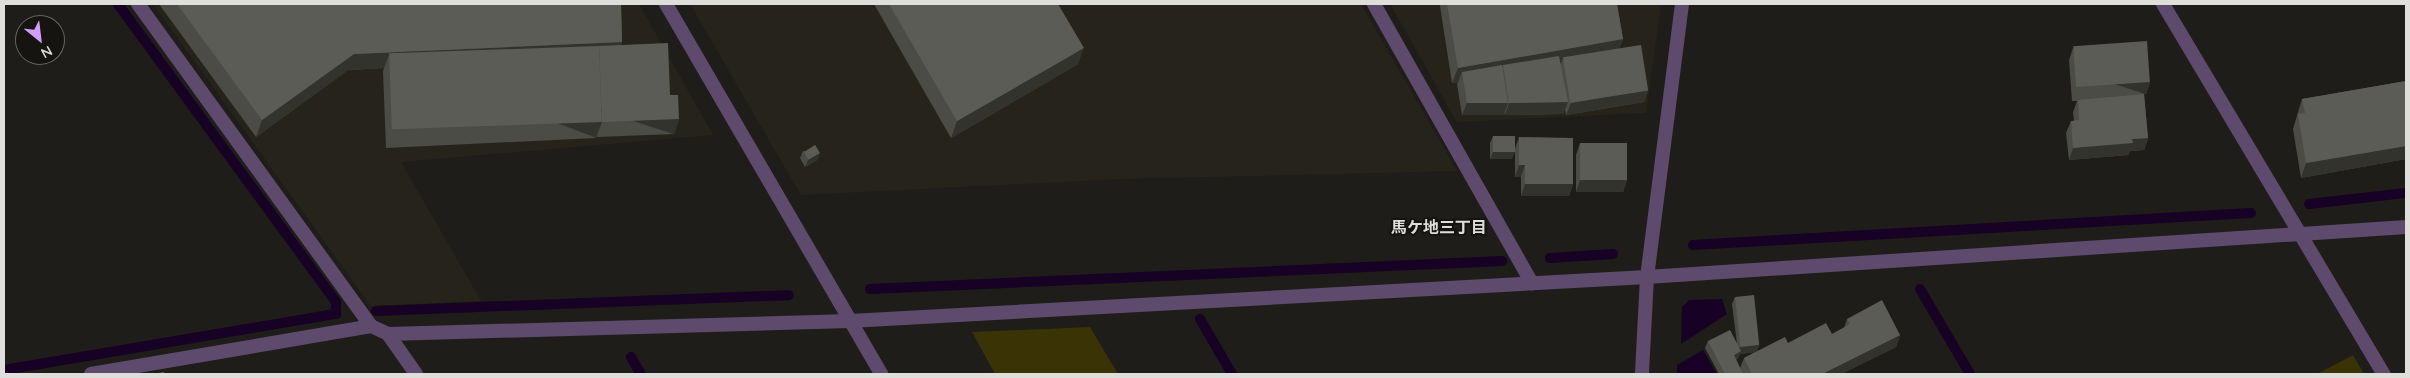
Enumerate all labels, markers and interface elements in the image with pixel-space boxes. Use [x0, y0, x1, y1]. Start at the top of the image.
north arrow [15, 15, 65, 65]
text: N [38, 42, 56, 63]
district label: 馬ケ地三丁目 [1391, 217, 1487, 237]

